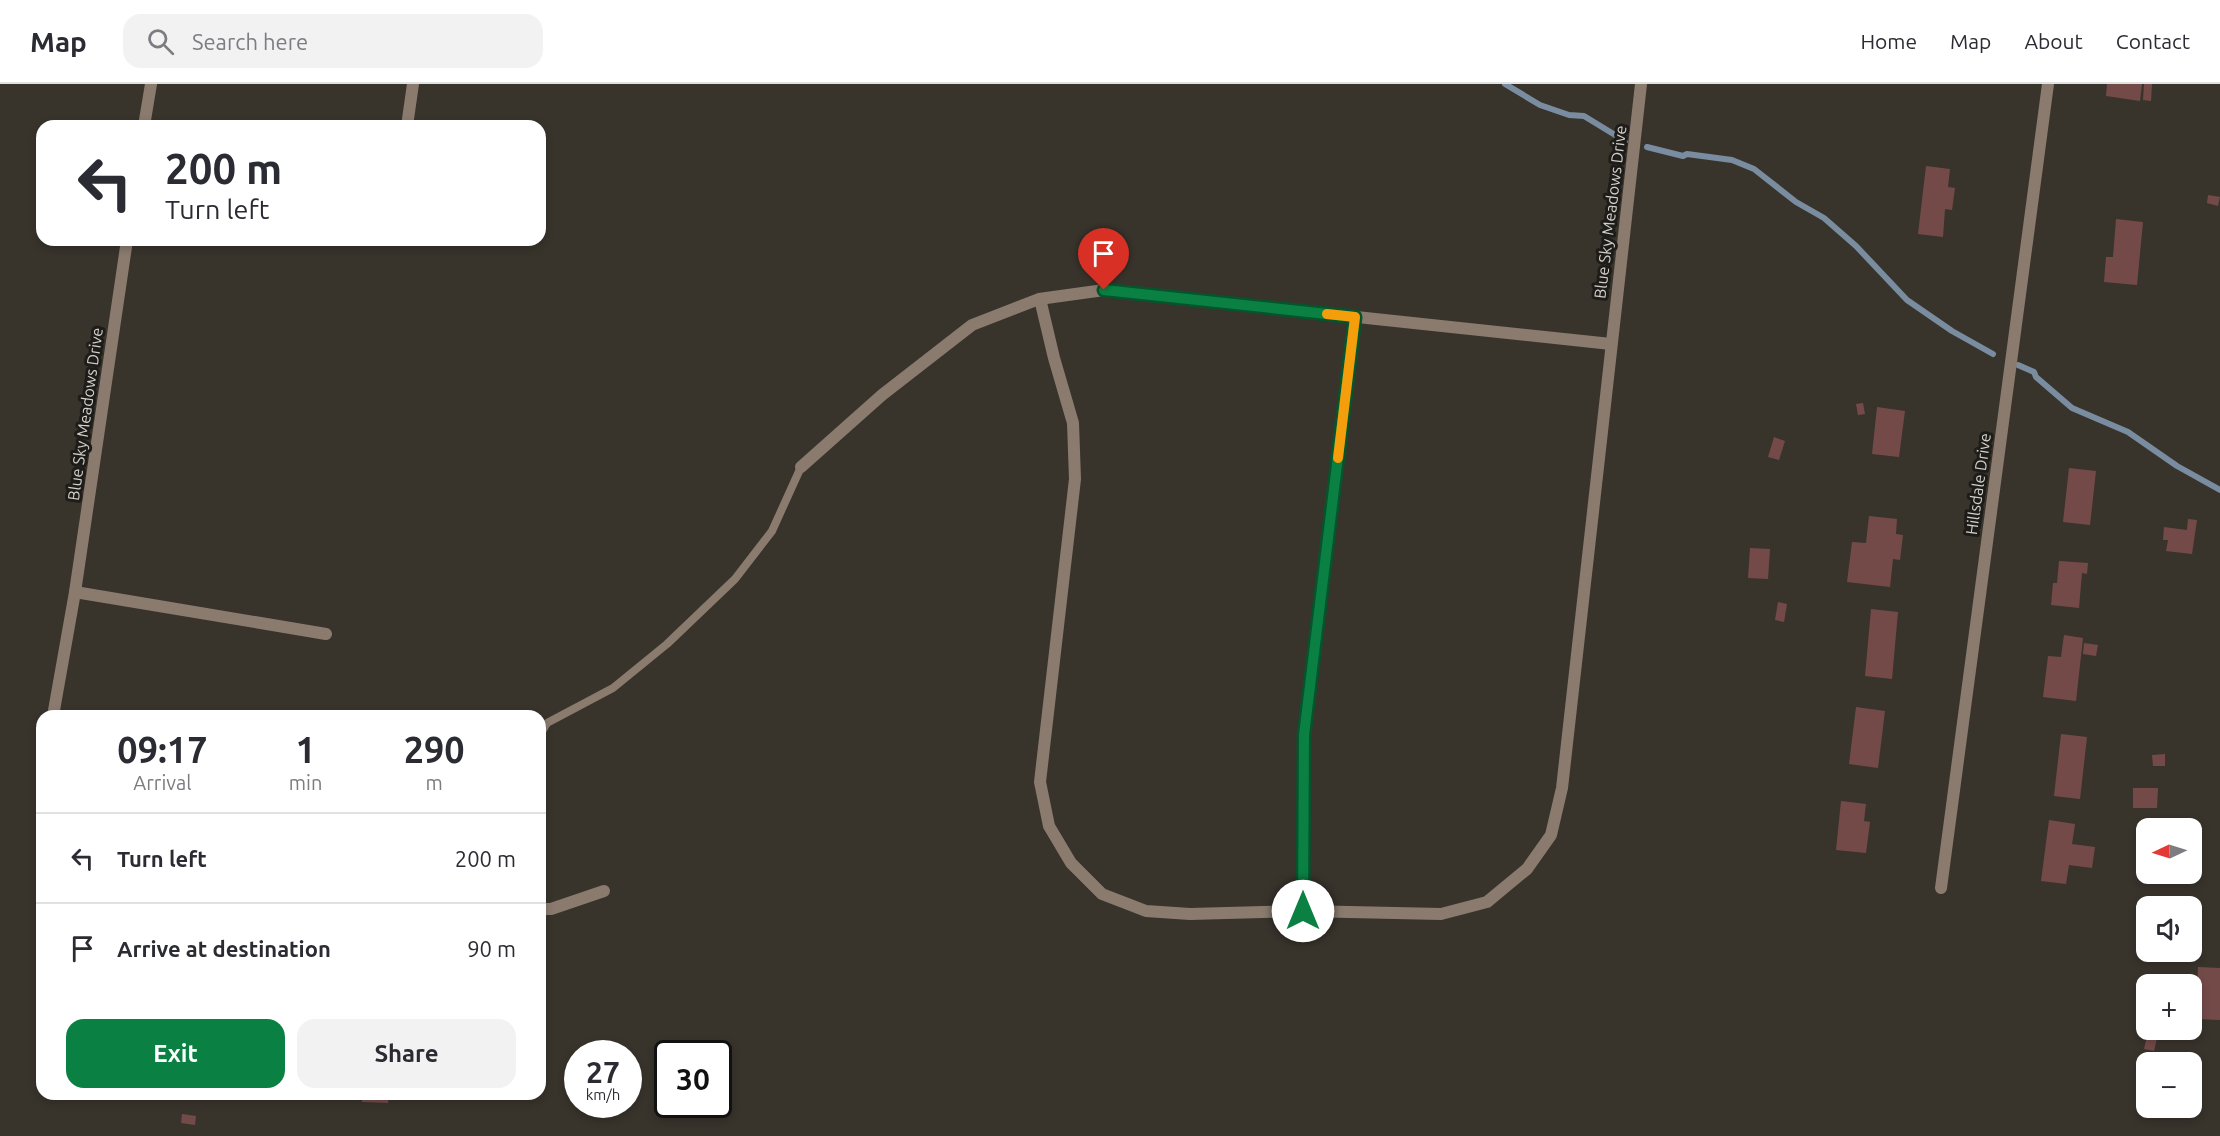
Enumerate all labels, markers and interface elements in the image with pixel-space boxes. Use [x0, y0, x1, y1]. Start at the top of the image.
search box [123, 14, 543, 68]
icon: search [144, 25, 177, 58]
text: Map [30, 26, 87, 57]
text: Search here [192, 29, 308, 54]
text: Home [1860, 29, 1917, 53]
text: Map [1950, 29, 1991, 53]
text: About [2024, 29, 2083, 53]
text: Contact [2116, 29, 2190, 53]
street label: Blue Sky Meadows Drive [1590, 124, 1630, 300]
icon: left [66, 144, 144, 222]
text: 200 m [165, 145, 282, 192]
text: Turn left [165, 194, 269, 224]
pin [1078, 228, 1129, 290]
icon: arrive [1087, 237, 1120, 270]
street label: Blue Sky Meadows Drive [64, 326, 106, 502]
street label: Hillsdale Drive [1962, 432, 1994, 536]
text: 09:17 [117, 729, 207, 770]
text: 1 [295, 729, 316, 770]
text: 290 [404, 729, 465, 770]
text: Arrival [133, 771, 192, 794]
text: min [289, 771, 322, 794]
text: m [426, 771, 443, 794]
north arrow [2136, 818, 2202, 884]
map controls [2136, 818, 2202, 1118]
icon: left [66, 842, 99, 875]
text: Turn left [117, 846, 207, 871]
text: 200 m [455, 846, 516, 871]
position arrow [1271, 879, 1335, 943]
button: sound [2136, 896, 2202, 962]
icon: arrive [66, 932, 99, 965]
text: Arrive at destination [117, 936, 331, 961]
text: 90 m [467, 936, 516, 961]
button: + [2136, 974, 2202, 1040]
button: Exit [66, 1019, 285, 1088]
button: Share [297, 1019, 516, 1088]
speed limit sign: 30 [654, 1040, 732, 1118]
button: − [2136, 1052, 2202, 1118]
text: 27 [586, 1055, 620, 1089]
text: km/h [586, 1086, 620, 1103]

